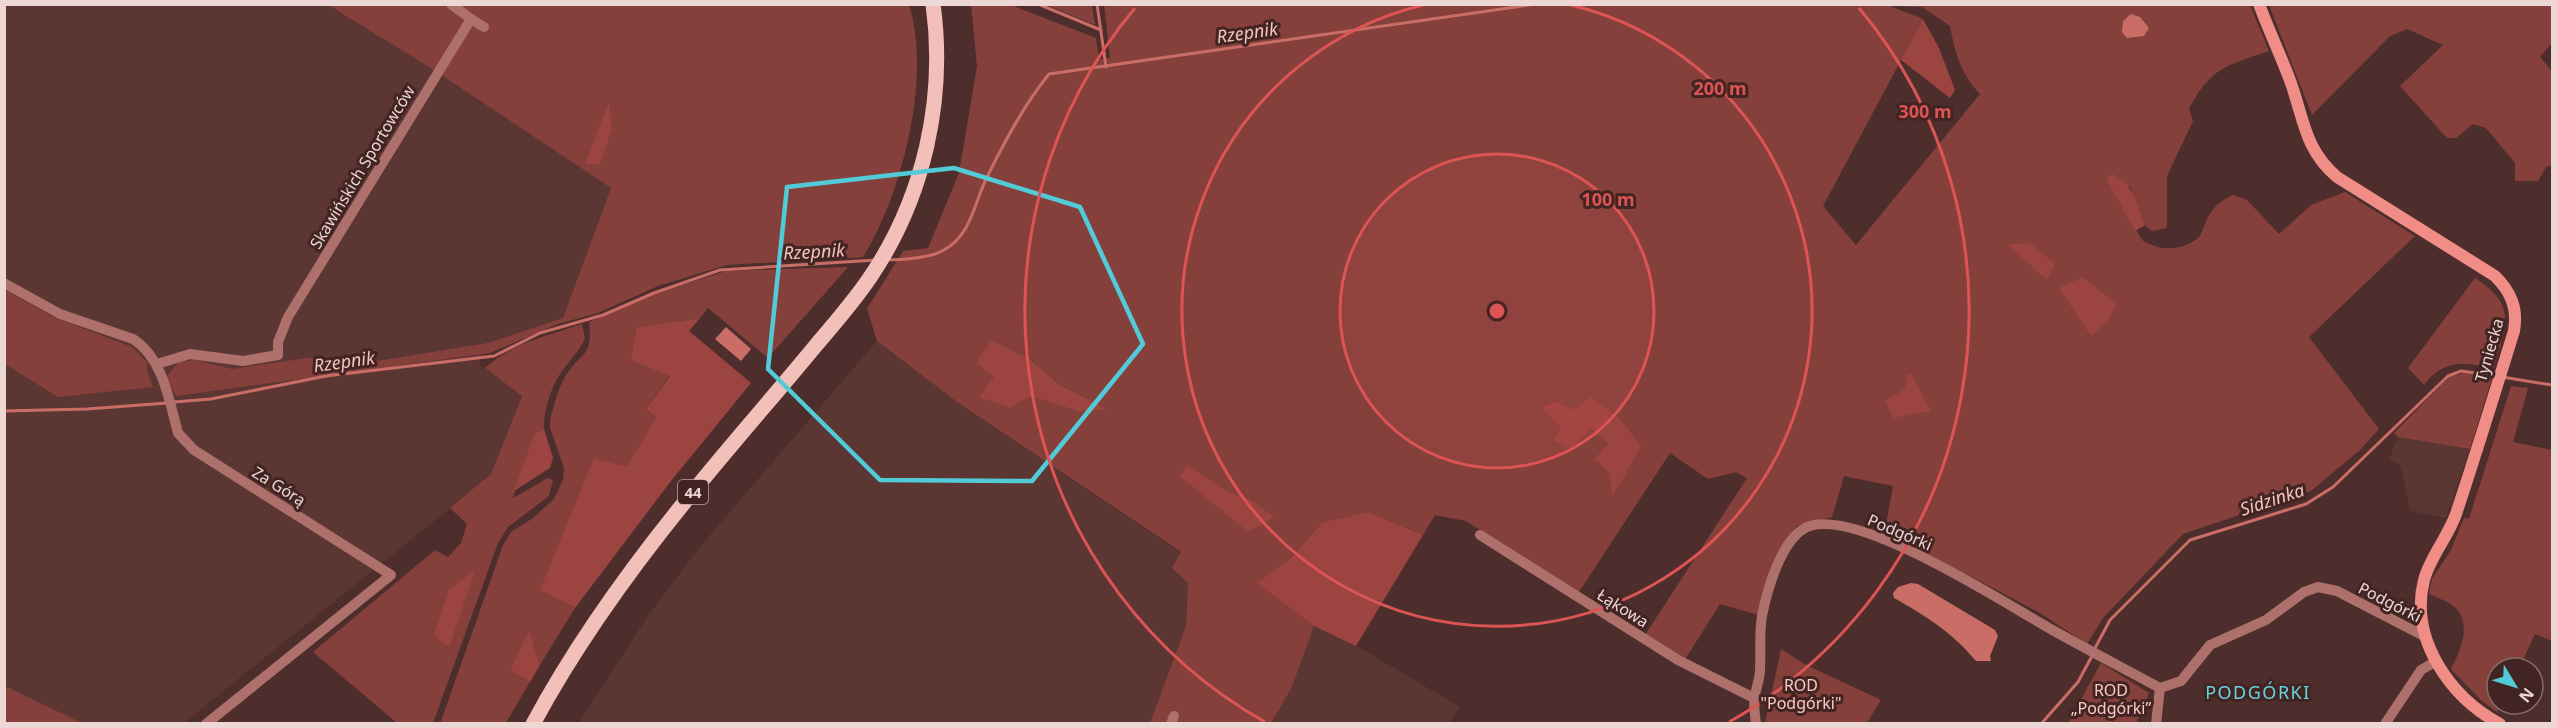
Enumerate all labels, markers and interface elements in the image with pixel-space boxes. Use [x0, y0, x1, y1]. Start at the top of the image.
water label: Rzepnik [1215, 16, 1280, 48]
text: 200 m [1693, 76, 1747, 100]
street label: Skawińskich Sportowców [304, 81, 420, 253]
text: 300 m [1898, 99, 1952, 123]
text: 100 m [1581, 187, 1635, 211]
water label: Rzepnik [783, 237, 847, 265]
centre of rings [1487, 301, 1507, 321]
street label: Tyniecka [2469, 316, 2509, 384]
water label: Rzepnik [312, 345, 377, 377]
street label: Za Górą [248, 461, 310, 511]
water label: Sidzinka [2237, 477, 2307, 521]
road number: 44 [678, 480, 708, 504]
street label: Podgórki [1864, 509, 1936, 555]
street label: Podgórki [2355, 577, 2425, 627]
street label: Łąkowa [1593, 584, 1653, 632]
north arrow [2485, 656, 2545, 716]
park label: ROD "Podgórki" [1760, 674, 1842, 714]
park label: ROD „Podgórki” [2071, 679, 2151, 719]
district label: PODGÓRKI [2205, 680, 2311, 704]
text: N [2514, 683, 2539, 707]

